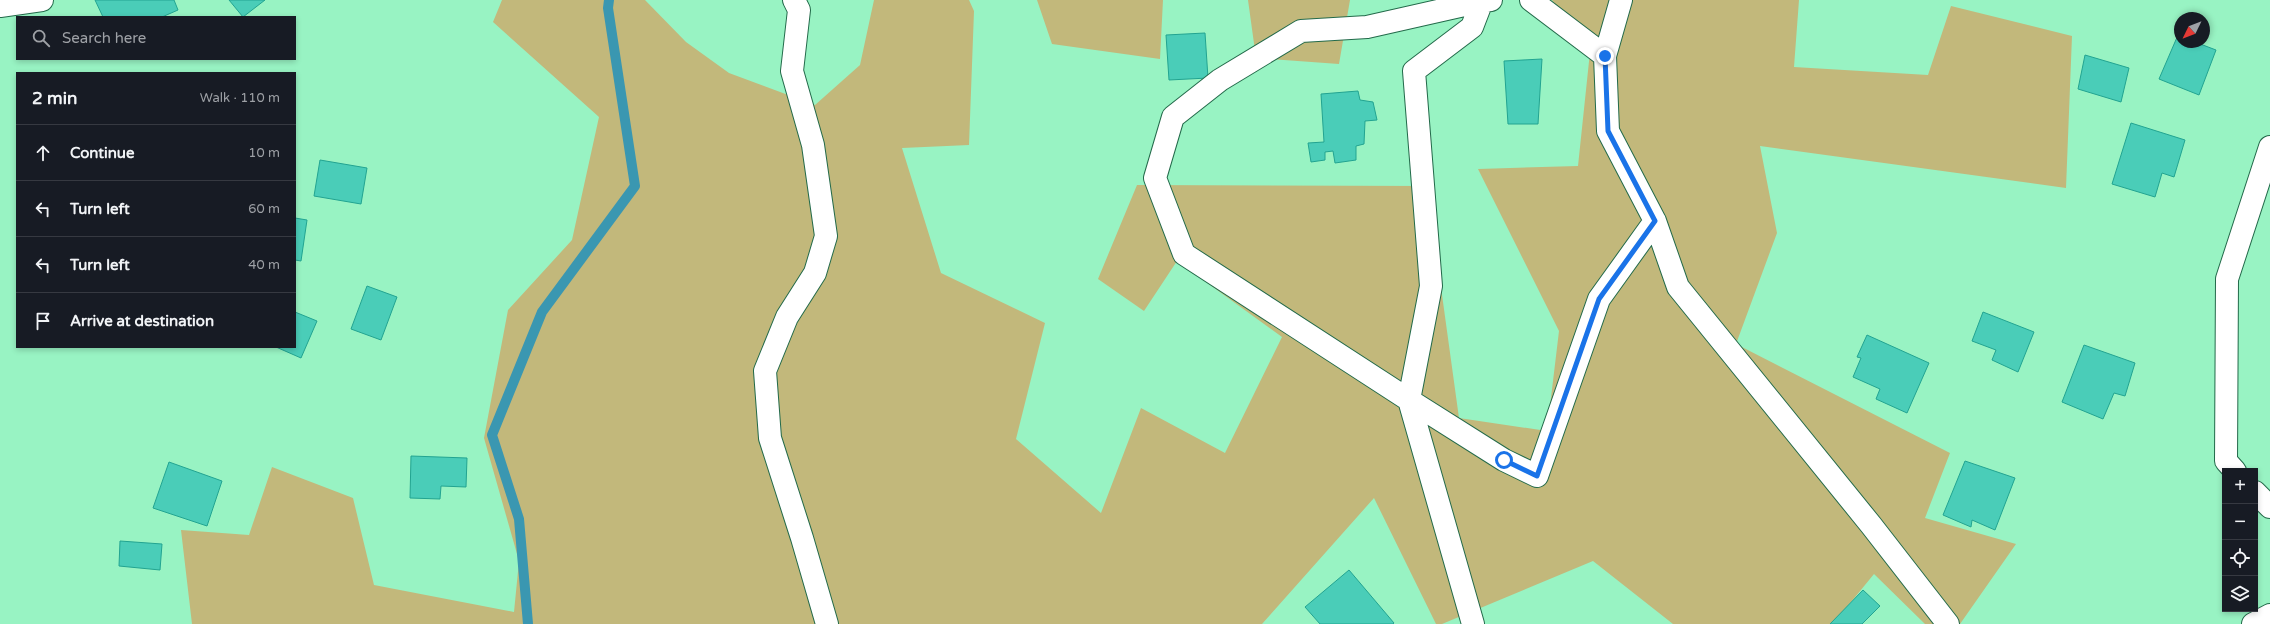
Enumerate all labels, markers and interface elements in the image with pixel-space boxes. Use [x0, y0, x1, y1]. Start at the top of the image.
north arrow [2174, 12, 2210, 48]
search box [16, 16, 296, 60]
icon: search [30, 27, 52, 49]
text: Search here [62, 29, 146, 47]
route end [1596, 47, 1614, 65]
text: 2 min [32, 88, 77, 109]
text: Walk · 110 m [200, 90, 280, 106]
icon: ahead [32, 142, 54, 164]
text: Continue [70, 144, 134, 162]
text: 10 m [248, 145, 280, 161]
icon: left [32, 198, 54, 220]
text: Turn left [70, 200, 130, 218]
text: 60 m [248, 201, 280, 217]
icon: left [32, 254, 54, 276]
text: Turn left [70, 256, 130, 274]
text: 40 m [248, 257, 280, 273]
icon: arrive [32, 310, 54, 332]
text: Arrive at destination [70, 312, 214, 330]
route start [1495, 451, 1513, 469]
map controls [2222, 468, 2258, 612]
button: + [2222, 468, 2258, 504]
button: − [2222, 504, 2258, 540]
button: locate [2222, 540, 2258, 576]
button: layers [2222, 576, 2258, 612]

